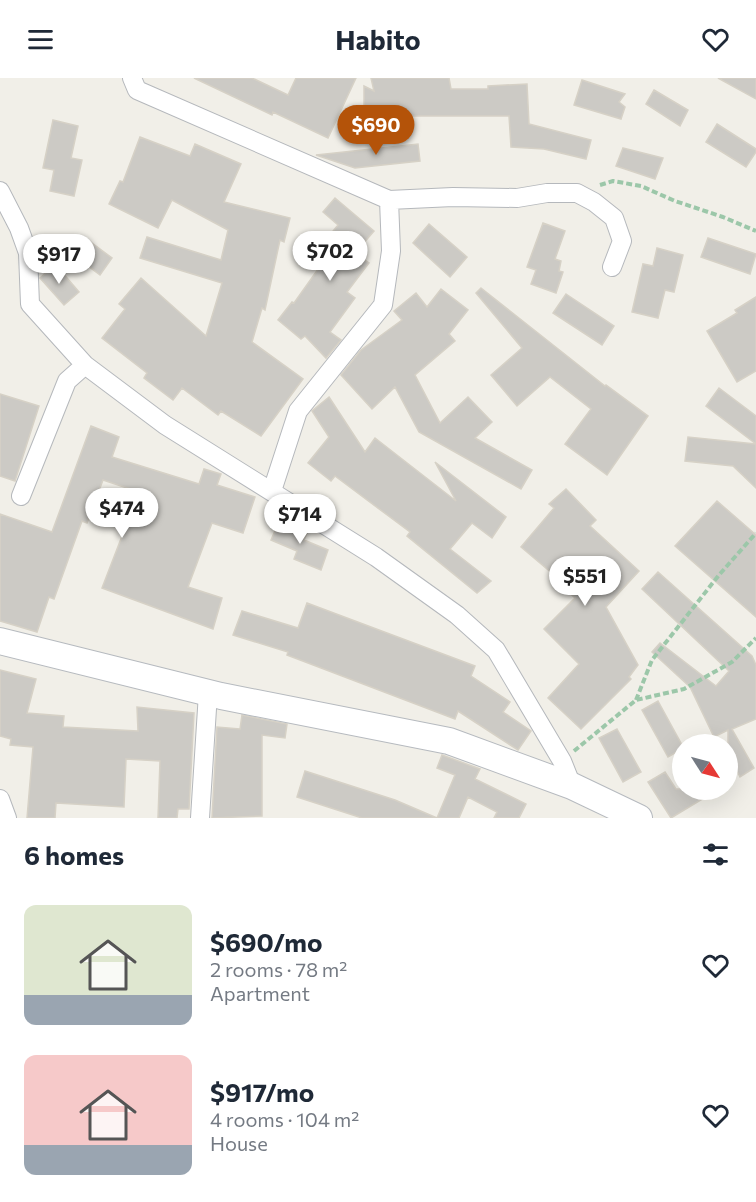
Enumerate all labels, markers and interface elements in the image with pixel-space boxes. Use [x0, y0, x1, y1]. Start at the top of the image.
icon: menu [24, 23, 57, 56]
text: Habito [335, 23, 421, 56]
icon: heart [699, 23, 732, 56]
pin: $690 [340, 105, 412, 156]
text: $690 [351, 112, 401, 136]
pin: $702 [294, 231, 366, 282]
pin: $917 [23, 234, 95, 285]
text: $702 [307, 238, 353, 262]
text: $917 [37, 241, 81, 265]
pin: $474 [86, 488, 158, 539]
pin: $714 [264, 494, 336, 545]
text: $474 [99, 495, 145, 519]
text: $714 [278, 501, 322, 525]
pin: $551 [549, 556, 621, 607]
text: $551 [563, 563, 607, 587]
north arrow [672, 734, 738, 800]
map controls [672, 734, 738, 800]
icon: filters [699, 838, 732, 871]
text: 6 homes [24, 839, 124, 870]
text: $690/mo [210, 926, 323, 957]
icon: home [72, 929, 144, 1001]
icon: heart [699, 949, 732, 982]
text: 2 rooms · 78 m² [210, 957, 347, 981]
text: Apartment [210, 981, 310, 1005]
text: $917/mo [210, 1076, 314, 1107]
icon: home [72, 1079, 144, 1151]
icon: heart [699, 1099, 732, 1132]
text: 4 rooms · 104 m² [210, 1107, 359, 1131]
text: House [210, 1131, 268, 1155]

